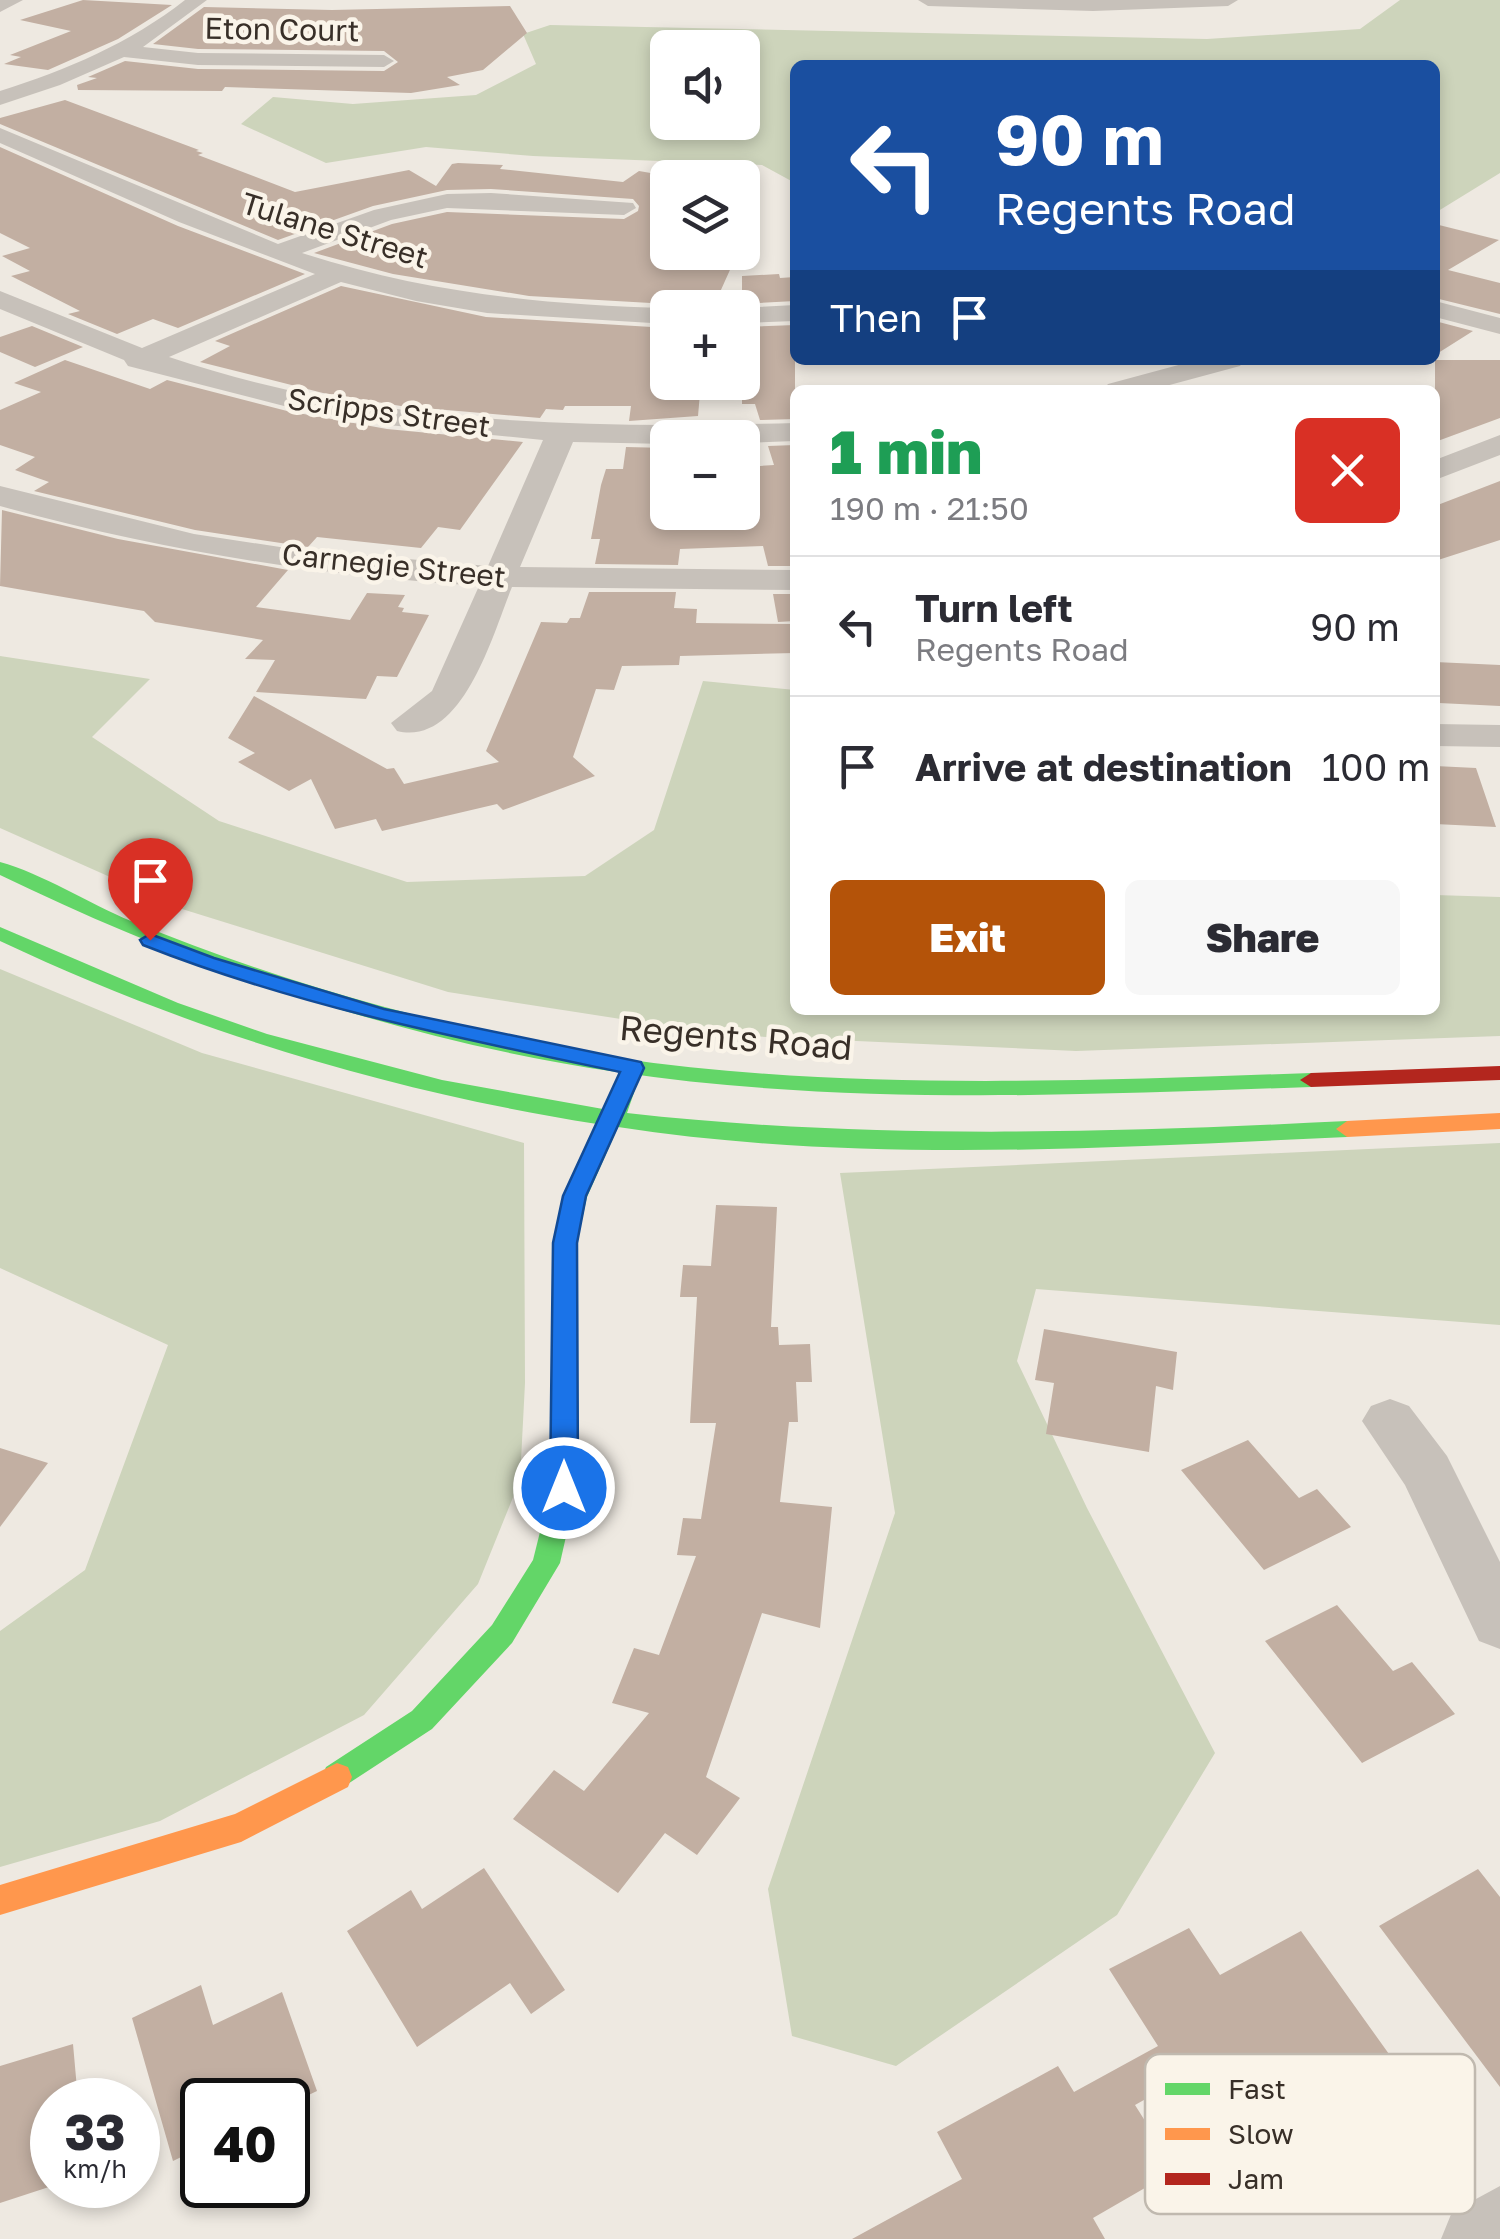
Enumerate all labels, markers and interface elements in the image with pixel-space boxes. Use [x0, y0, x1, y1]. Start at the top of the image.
street label: Eton Court [204, 10, 360, 48]
map controls [650, 30, 760, 530]
button: sound [650, 30, 760, 140]
text: 90 m [995, 96, 1164, 180]
icon: left [830, 100, 960, 230]
button: layers [650, 160, 760, 270]
text: Regents Road [995, 181, 1296, 235]
street label: Tulane Street [238, 185, 432, 275]
button: + [650, 290, 760, 400]
icon: arrive [942, 290, 997, 345]
text: Then [830, 295, 922, 340]
street label: Scripps Street [285, 380, 493, 444]
text: 1 min [830, 415, 982, 487]
button: close [1295, 418, 1400, 523]
button: − [650, 420, 760, 530]
text: 190 m · 21:50 [830, 489, 1029, 527]
street label: Carnegie Street [280, 535, 508, 595]
text: Turn left [915, 585, 1073, 630]
icon: left [830, 599, 885, 654]
text: 90 m [1310, 604, 1400, 649]
text: Regents Road [915, 630, 1129, 668]
icon: arrive [830, 739, 885, 794]
text: Arrive at destination [915, 744, 1292, 789]
text: 100 m [1322, 744, 1430, 789]
pin [108, 838, 193, 941]
icon: arrive [123, 853, 178, 908]
button: Exit [830, 880, 1105, 995]
button: Share [1125, 880, 1400, 995]
street label: Regents Road [618, 1006, 854, 1068]
position arrow [512, 1436, 616, 1540]
legend [1145, 2054, 1475, 2214]
text: Fast [1228, 2072, 1286, 2105]
speed limit sign: 40 [180, 2078, 310, 2208]
text: 33 [64, 2101, 125, 2161]
text: Slow [1228, 2117, 1294, 2150]
text: km/h [63, 2153, 127, 2184]
text: Jam [1228, 2162, 1284, 2195]

